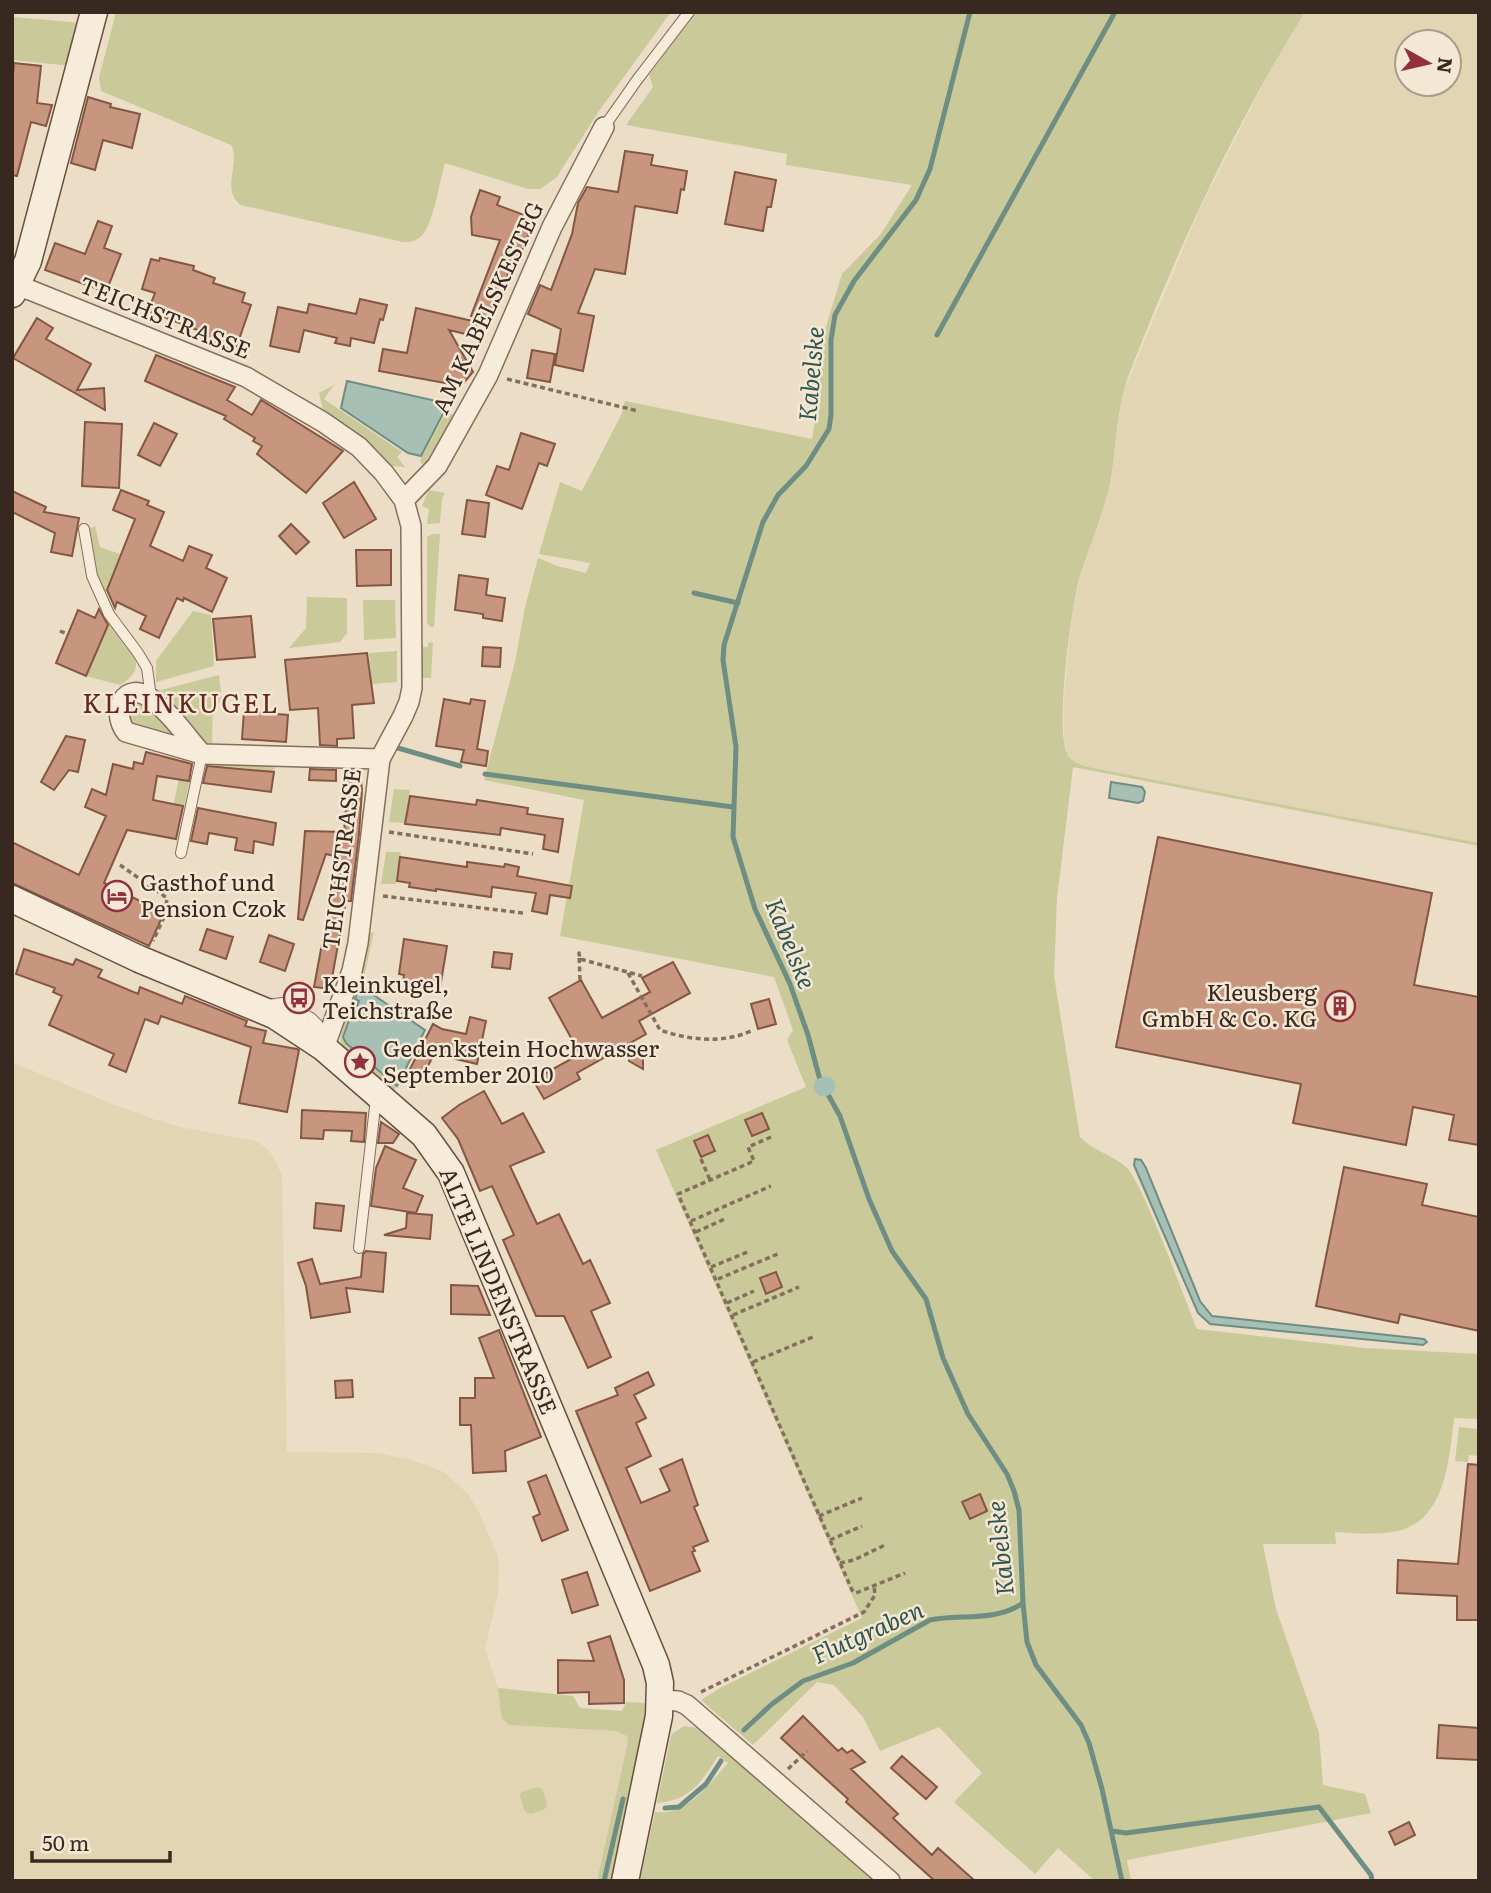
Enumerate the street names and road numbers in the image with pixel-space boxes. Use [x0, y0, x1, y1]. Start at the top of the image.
street label: AM KABELSKESTEG [422, 195, 550, 419]
street label: TEICHSTRASSE [75, 266, 257, 366]
street label: TEICHSTRASSE [312, 766, 368, 951]
street label: ALTE LINDENSTRASSE [432, 1161, 567, 1419]

